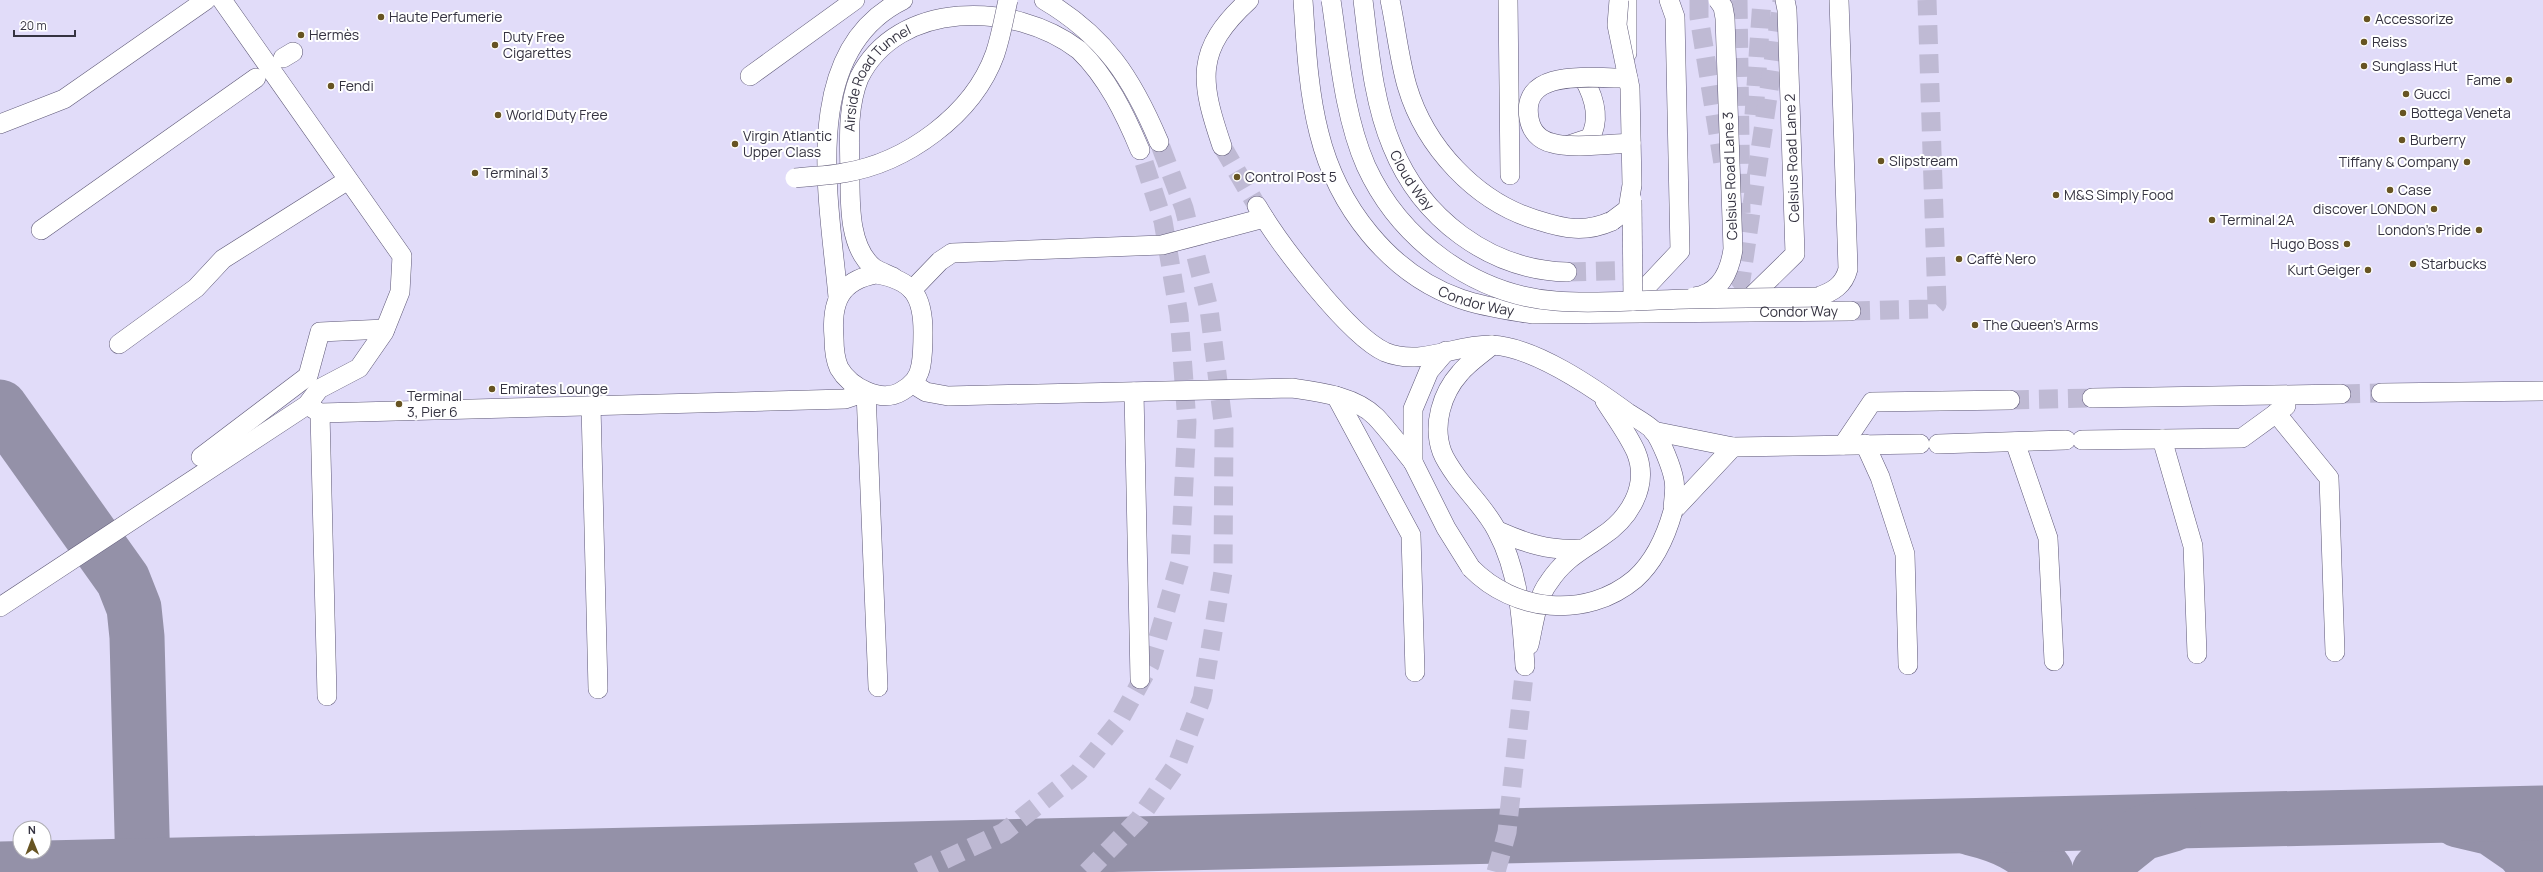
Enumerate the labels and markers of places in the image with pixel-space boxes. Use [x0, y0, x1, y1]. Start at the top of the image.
place label: Haute Perfumerie [389, 7, 502, 26]
place label: Accessorize [2375, 9, 2453, 28]
marker: Haute Perfumerie [376, 12, 386, 22]
marker: Accessorize [2362, 14, 2372, 24]
place label: Hermès [309, 25, 359, 44]
place label: Duty Free Cigarettes [503, 27, 571, 62]
marker: Hermès [296, 30, 306, 40]
place label: Reiss [2372, 32, 2407, 51]
marker: Reiss [2359, 37, 2369, 47]
marker: Duty Free Cigarettes [490, 40, 500, 50]
place label: Sunglass Hut [2372, 56, 2458, 75]
marker: Sunglass Hut [2359, 61, 2369, 71]
place label: Fame [2466, 70, 2501, 89]
marker: Fame [2504, 75, 2514, 85]
place label: Fendi [339, 76, 374, 95]
marker: Fendi [326, 81, 336, 91]
place label: Gucci [2414, 84, 2451, 103]
marker: Gucci [2401, 89, 2411, 99]
place label: Bottega Veneta [2411, 103, 2511, 122]
place label: World Duty Free [506, 105, 608, 124]
marker: Bottega Veneta [2398, 108, 2408, 118]
marker: World Duty Free [493, 110, 503, 120]
place label: Virgin Atlantic Upper Class [743, 126, 832, 161]
place label: Burberry [2410, 130, 2466, 149]
marker: Burberry [2397, 135, 2407, 145]
marker: Virgin Atlantic Upper Class [730, 139, 740, 149]
place label: Slipstream [1889, 151, 1958, 170]
place label: Tiffany & Company [2339, 152, 2460, 171]
marker: Slipstream [1876, 156, 1886, 166]
marker: Tiffany & Company [2462, 157, 2472, 167]
place label: Terminal 3 [483, 163, 549, 182]
place label: Control Post 5 [1245, 167, 1337, 186]
marker: Terminal 3 [470, 168, 480, 178]
marker: Control Post 5 [1232, 172, 1242, 182]
place label: Case [2398, 180, 2431, 199]
place label: M&S Simply Food [2064, 185, 2174, 204]
marker: Case [2385, 185, 2395, 195]
marker: M&S Simply Food [2051, 190, 2061, 200]
place label: discover LONDON [2313, 199, 2426, 218]
marker: discover LONDON [2429, 204, 2439, 214]
place label: Terminal 2A [2220, 210, 2294, 229]
marker: Terminal 2A [2207, 215, 2217, 225]
place label: London's Pride [2378, 220, 2471, 239]
marker: London's Pride [2474, 225, 2484, 235]
place label: Hugo Boss [2270, 234, 2339, 253]
marker: Hugo Boss [2342, 239, 2352, 249]
place label: Caffè Nero [1967, 249, 2036, 268]
marker: Caffè Nero [1954, 254, 1964, 264]
place label: Starbucks [2421, 254, 2487, 273]
marker: Starbucks [2408, 259, 2418, 269]
place label: Kurt Geiger [2288, 260, 2360, 279]
marker: Kurt Geiger [2363, 265, 2373, 275]
place label: The Queen's Arms [1983, 315, 2098, 334]
marker: The Queen's Arms [1970, 320, 1980, 330]
place label: Emirates Lounge [500, 379, 608, 398]
marker: Emirates Lounge [487, 384, 497, 394]
place label: Terminal 3, Pier 6 [407, 386, 462, 421]
marker: Terminal 3, Pier 6 [394, 399, 404, 409]

